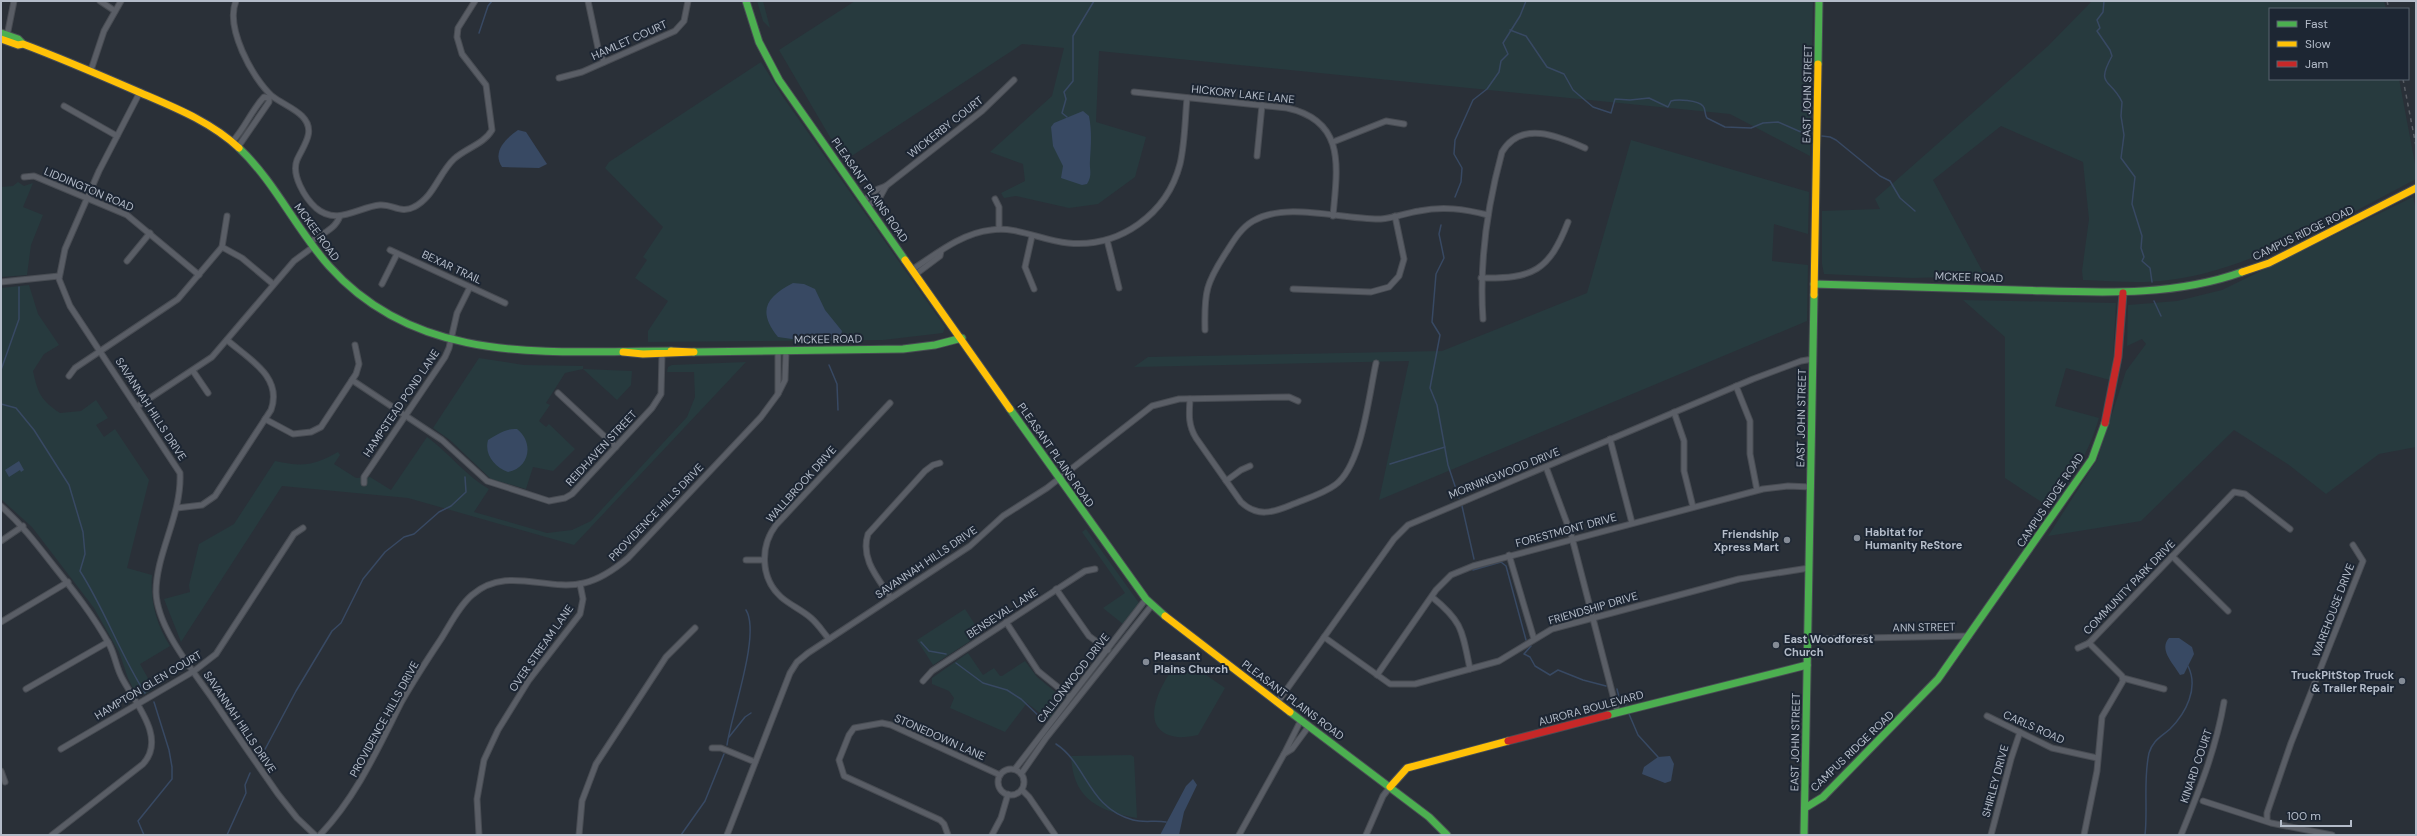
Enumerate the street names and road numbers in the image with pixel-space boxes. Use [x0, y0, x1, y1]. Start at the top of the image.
street label: HAMLET COURT [589, 17, 669, 63]
street label: EAST JOHN STREET [1799, 45, 1815, 143]
street label: HICKORY LAKE LANE [1191, 82, 1295, 106]
street label: WICKERBY COURT [904, 93, 986, 161]
street label: PLEASANT PLAINS ROAD [829, 135, 912, 245]
street label: LIDDINGTON ROAD [42, 164, 136, 214]
street label: MCKEE ROAD [291, 200, 343, 264]
street label: CAMPUS RIDGE ROAD [2250, 202, 2356, 264]
street label: BEXAR TRAIL [420, 247, 484, 287]
street label: MCKEE ROAD [1935, 269, 2004, 285]
street label: MCKEE ROAD [794, 331, 863, 347]
street label: HAMPSTEAD POND LANE [360, 347, 442, 459]
street label: SAVANNAH HILLS DRIVE [112, 355, 190, 463]
street label: EAST JOHN STREET [1793, 369, 1809, 467]
street label: PLEASANT PLAINS ROAD [1015, 400, 1098, 510]
street label: REIDHAVEN STREET [562, 407, 640, 489]
street label: WALLBROOK DRIVE [763, 443, 839, 525]
street label: MORNINGWOOD DRIVE [1446, 444, 1562, 502]
street label: CAMPUS RIDGE ROAD [2013, 450, 2087, 550]
street label: PROVIDENCE HILLS DRIVE [606, 460, 706, 564]
street label: FORESTMONT DRIVE [1514, 510, 1618, 550]
street label: SAVANNAH HILLS DRIVE [872, 523, 980, 601]
street label: COMMUNITY PARK DRIVE [2080, 537, 2178, 637]
street label: WAREHOUSE DRIVE [2309, 561, 2357, 659]
street label: BENSEVAL LANE [964, 585, 1040, 641]
street label: FRIENDSHIP DRIVE [1547, 589, 1639, 627]
street label: OVER STREAM LANE [506, 602, 576, 694]
street label: ANN STREET [1892, 619, 1956, 635]
street label: CALLONWOOD DRIVE [1034, 630, 1112, 726]
street label: HAMPTON GLEN COURT [92, 647, 204, 723]
street label: PLEASANT PLAINS ROAD [1239, 657, 1347, 743]
street label: PROVIDENCE HILLS DRIVE [346, 659, 422, 779]
street label: SAVANNAH HILLS DRIVE [201, 668, 279, 776]
street label: AURORA BOULEVARD [1537, 687, 1645, 729]
street label: EAST JOHN STREET [1787, 693, 1803, 791]
street label: CAMPUS RIDGE ROAD [1807, 707, 1897, 794]
street label: CARLS ROAD [2001, 707, 2067, 747]
street label: STONEDOWN LANE [892, 711, 988, 763]
street label: KINARD COURT [2177, 727, 2215, 805]
street label: SHIRLEY DRIVE [1979, 743, 2011, 819]

